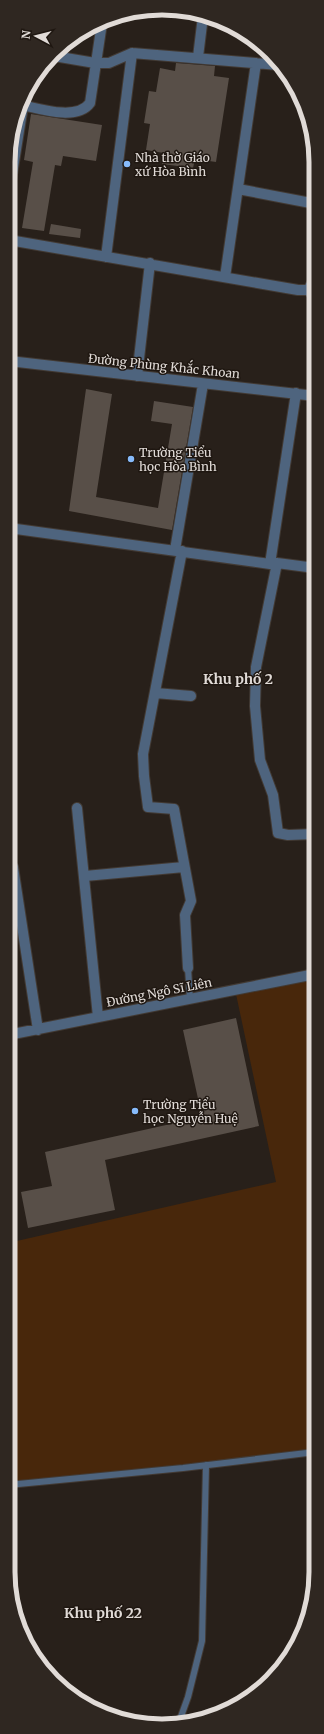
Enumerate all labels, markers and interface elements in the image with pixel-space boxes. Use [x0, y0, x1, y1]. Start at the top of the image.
north arrow [16, 16, 56, 56]
text: N [19, 29, 34, 40]
place label: Nhà thờ Giáo xứ Hòa Bình [135, 150, 210, 179]
marker: Nhà thờ Giáo xứ Hòa Bình [122, 159, 132, 169]
street label: Đường Phùng Khắc Khoan [87, 349, 241, 381]
place label: Trường Tiểu học Hòa Bình [139, 445, 217, 474]
marker: Trường Tiểu học Hòa Bình [126, 454, 136, 464]
district label: Khu phố 2 [203, 670, 273, 688]
street label: Đường Ngô Sĩ Liên [105, 974, 213, 1010]
place label: Trường Tiểu học Nguyễn Huệ [143, 1097, 238, 1126]
marker: Trường Tiểu học Nguyễn Huệ [130, 1106, 140, 1116]
district label: Khu phố 22 [64, 1604, 142, 1622]

